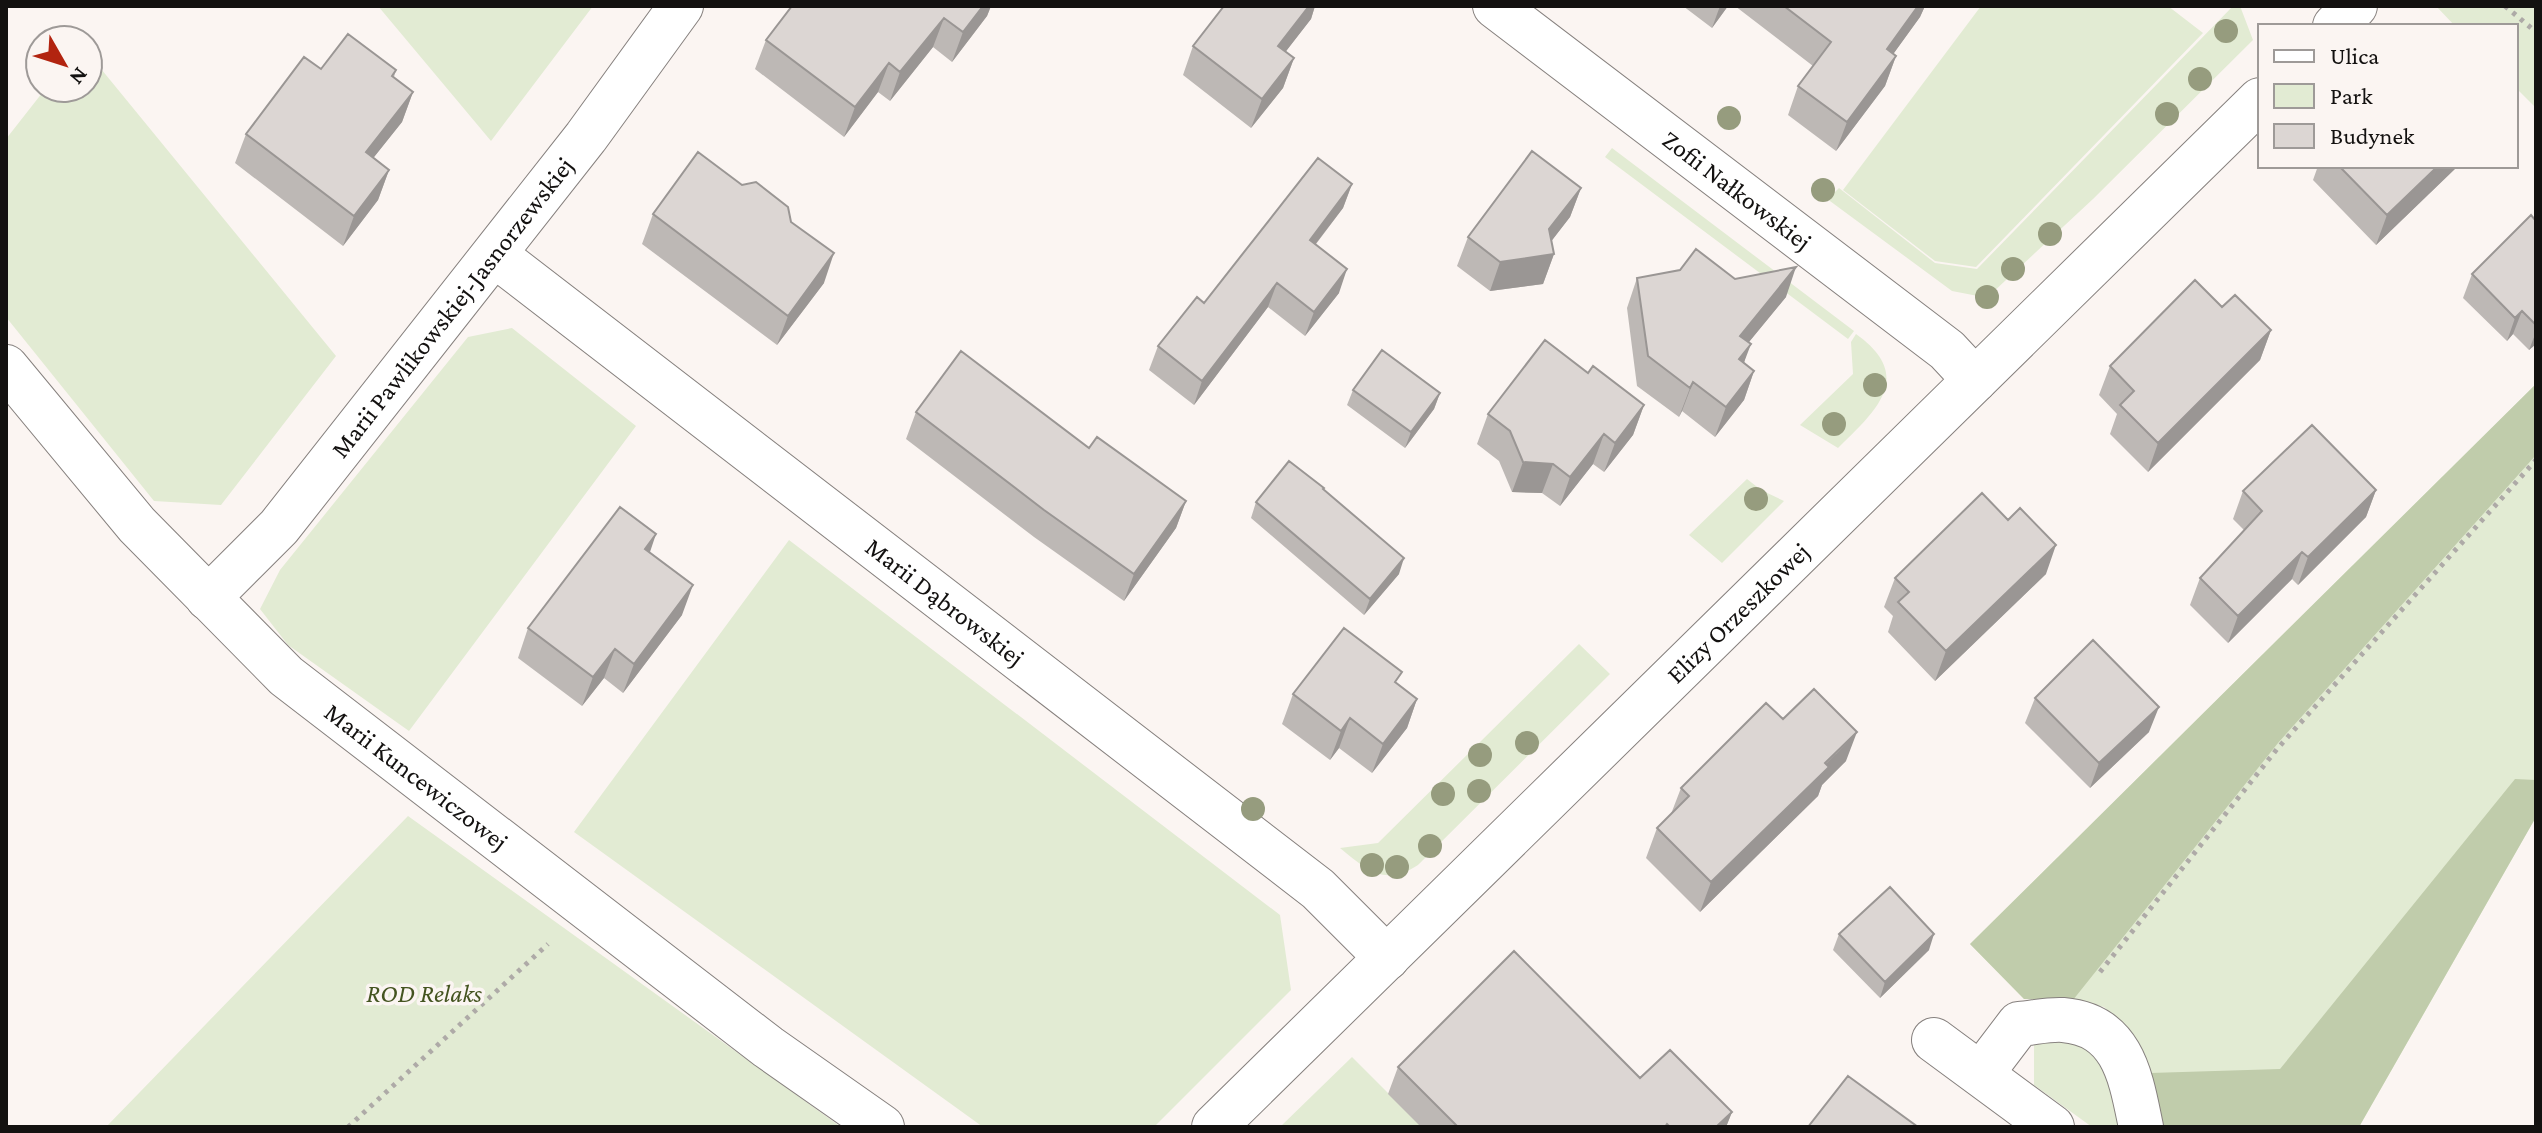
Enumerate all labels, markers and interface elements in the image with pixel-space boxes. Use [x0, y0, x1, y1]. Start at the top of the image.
north arrow [24, 24, 104, 104]
legend [2258, 24, 2518, 168]
text: Ulica [2330, 42, 2379, 69]
text: N [65, 63, 94, 90]
text: Park [2330, 82, 2373, 109]
text: Budynek [2330, 122, 2415, 149]
street label: Zofii Nałkowskiej [1657, 125, 1817, 256]
street label: Marii Pawlikowskiej-Jasnorzewskiej [325, 152, 579, 464]
street label: Marii Dąbrowskiej [860, 532, 1030, 672]
street label: Elizy Orzeszkowej [1661, 537, 1815, 689]
street label: Marii Kuncewiczowej [319, 697, 513, 856]
park label: ROD Relaks [366, 979, 482, 1008]

